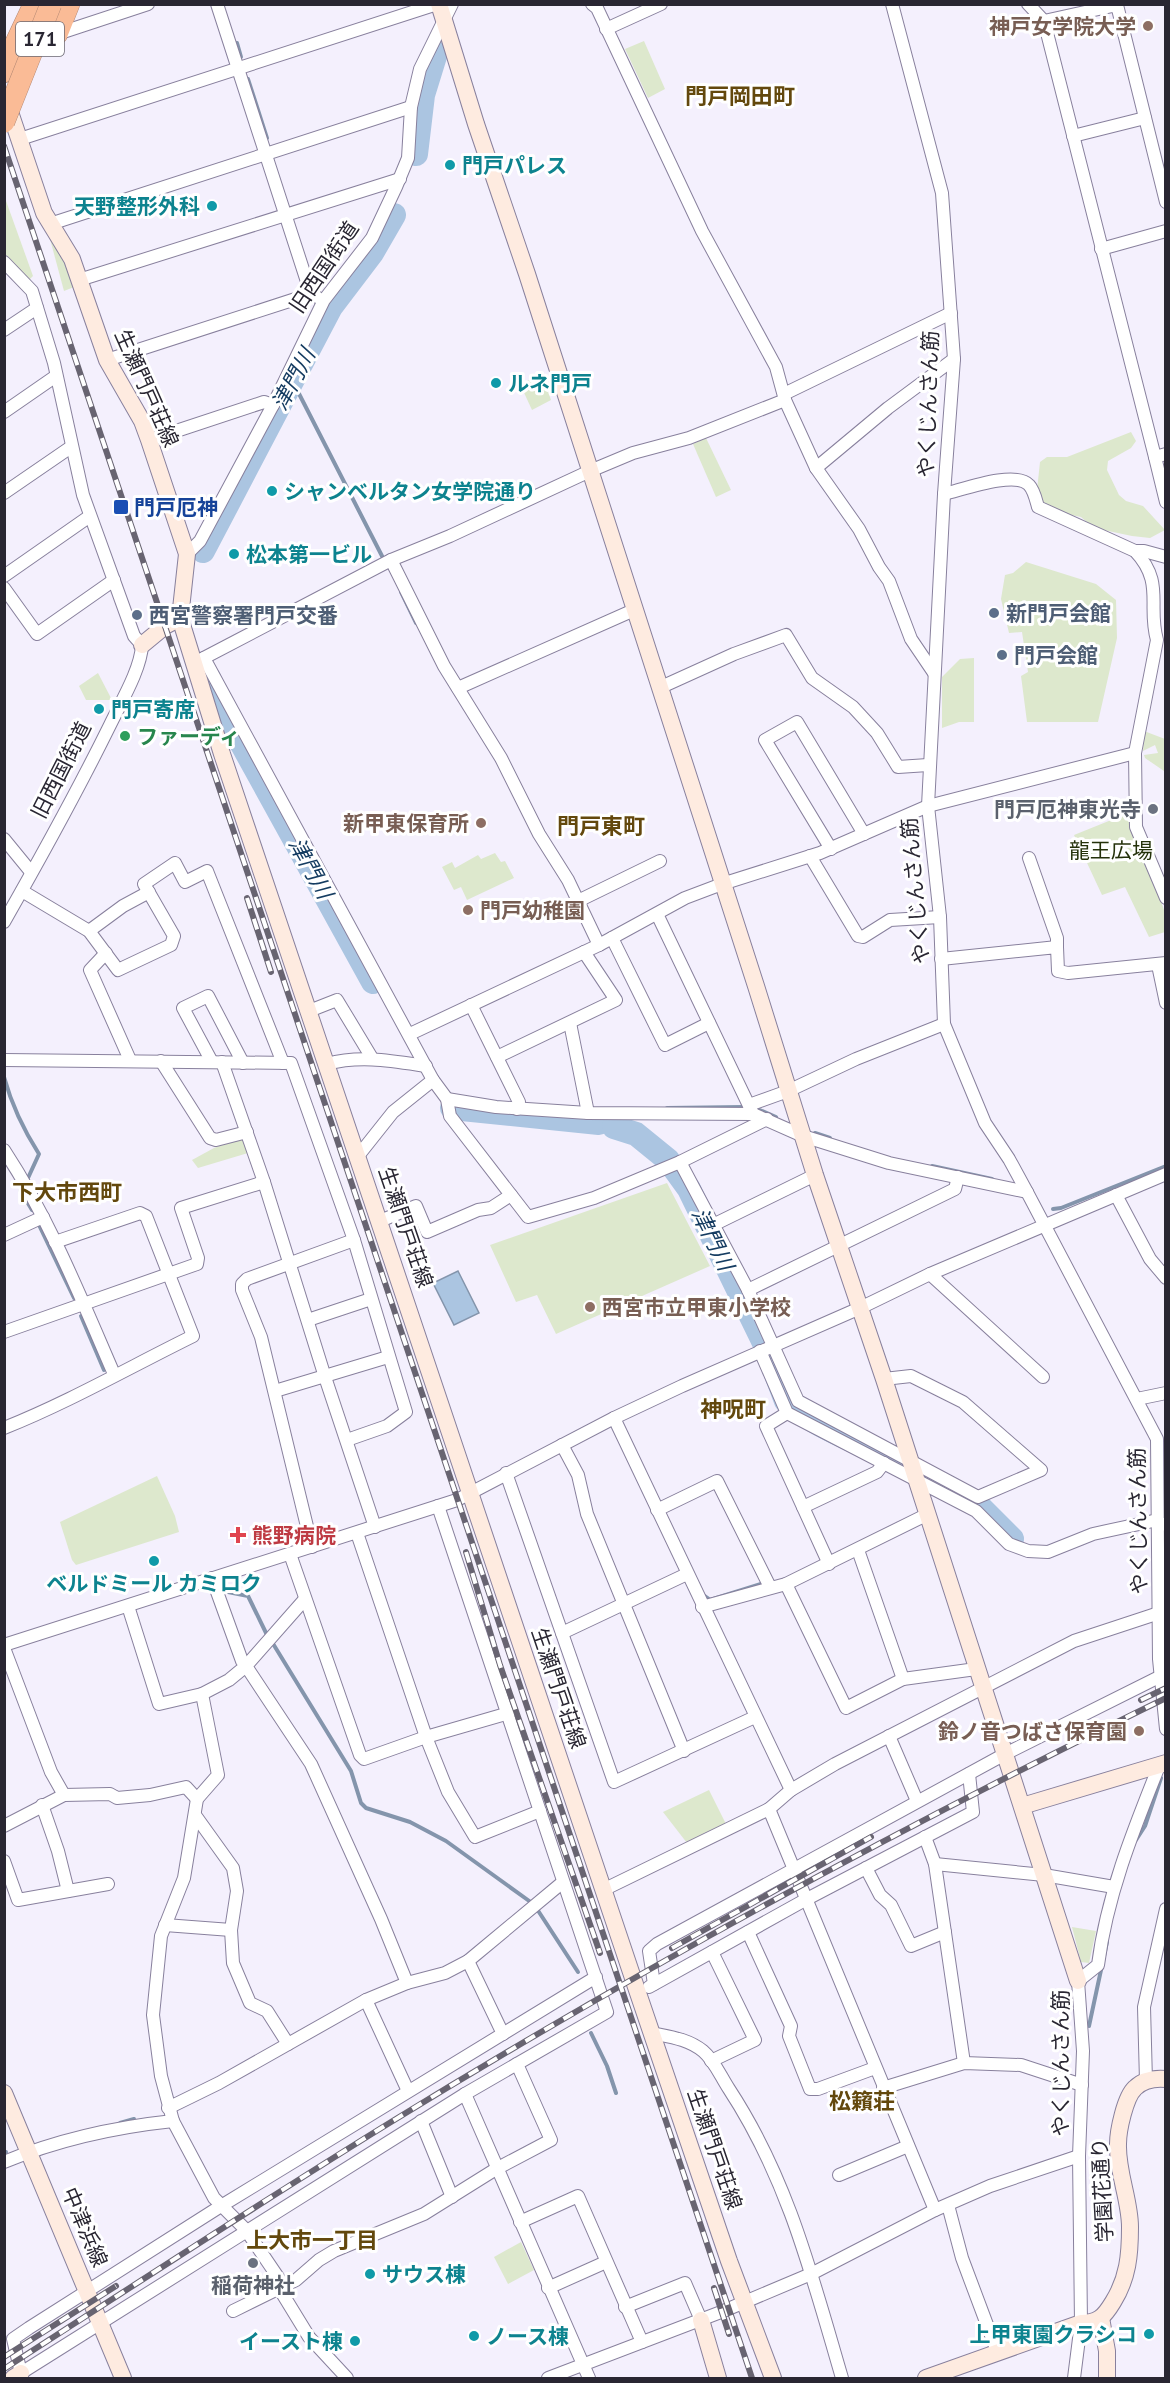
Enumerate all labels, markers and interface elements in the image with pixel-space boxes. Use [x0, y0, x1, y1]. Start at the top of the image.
place label: 神戸女学院大学 [989, 13, 1136, 40]
marker: 神戸女学院大学 [1141, 19, 1155, 33]
road number: 171 [16, 22, 64, 56]
district label: 門戸岡田町 [685, 82, 795, 110]
place label: 門戸パレス [462, 152, 567, 179]
marker: 門戸パレス [443, 158, 457, 172]
place label: 天野整形外科 [74, 193, 200, 220]
marker: 天野整形外科 [205, 199, 219, 213]
street label: 旧西国街道 [283, 216, 365, 318]
street label: 生瀬門戸荘線 [109, 325, 185, 451]
street label: やくじんさん筋 [912, 330, 944, 478]
water label: 津門川 [265, 342, 322, 415]
place label: ルネ門戸 [508, 370, 592, 397]
marker: ルネ門戸 [489, 376, 503, 390]
place label: シャンベルタン女学院通り [284, 478, 536, 505]
marker: シャンベルタン女学院通り [265, 484, 279, 498]
place label: 門戸厄神 [134, 494, 218, 521]
marker: 門戸厄神 [112, 498, 130, 516]
place label: 松本第一ビル [246, 541, 372, 568]
marker: 松本第一ビル [227, 547, 241, 561]
place label: 新門戸会館 [1006, 600, 1111, 627]
place label: 西宮警察署門戸交番 [149, 602, 338, 629]
marker: 新門戸会館 [987, 606, 1001, 620]
marker: 西宮警察署門戸交番 [130, 608, 144, 622]
place label: 門戸会館 [1014, 642, 1098, 669]
marker: 門戸会館 [995, 648, 1009, 662]
place label: 門戸寄席 [111, 696, 195, 723]
marker: 門戸寄席 [92, 702, 106, 716]
street label: 旧西国街道 [25, 717, 97, 823]
place label: ファーディ [137, 723, 241, 750]
marker: ファーディ [118, 729, 132, 743]
place label: 門戸厄神東光寺 [994, 796, 1141, 823]
marker: 門戸厄神東光寺 [1146, 802, 1160, 816]
place label: 新甲東保育所 [343, 810, 469, 837]
district label: 門戸東町 [557, 812, 645, 840]
marker: 新甲東保育所 [474, 816, 488, 830]
street label: やくじんさん筋 [895, 817, 935, 965]
water label: 津門川 [283, 832, 340, 905]
park label: 龍王広場 [1069, 837, 1153, 864]
place label: 門戸幼稚園 [480, 897, 585, 924]
marker: 門戸幼稚園 [461, 903, 475, 917]
street label: 生瀬門戸荘線 [373, 1163, 439, 1291]
district label: 下大市西町 [12, 1178, 122, 1206]
water label: 津門川 [686, 1203, 741, 1277]
place label: 西宮市立甲東小学校 [602, 1294, 791, 1321]
marker: 西宮市立甲東小学校 [583, 1300, 597, 1314]
district label: 神呪町 [700, 1395, 766, 1423]
street label: やくじんさん筋 [1123, 1447, 1153, 1595]
place label: 熊野病院 [252, 1522, 336, 1549]
marker: 熊野病院 [229, 1526, 247, 1544]
marker: ベルドミール カミロク [147, 1554, 161, 1568]
place label: ベルドミール カミロク [46, 1570, 262, 1597]
street label: 生瀬門戸荘線 [526, 1624, 592, 1752]
place label: 鈴ノ音つばさ保育園 [938, 1718, 1127, 1745]
marker: 鈴ノ音つばさ保育園 [1132, 1724, 1146, 1738]
street label: やくじんさん筋 [1047, 1990, 1074, 2137]
street label: 生瀬門戸荘線 [682, 2085, 748, 2213]
district label: 松籟荘 [829, 2087, 895, 2115]
street label: 学園花通り [1086, 2137, 1118, 2243]
street label: 中津浜線 [56, 2183, 114, 2271]
district label: 上大市一丁目 [246, 2226, 378, 2254]
marker: 稲荷神社 [246, 2256, 260, 2270]
place label: サウス棟 [382, 2261, 466, 2288]
marker: サウス棟 [363, 2267, 377, 2281]
place label: 稲荷神社 [211, 2272, 295, 2299]
place label: 上甲東園クラシコ [969, 2321, 1137, 2348]
place label: ノース棟 [486, 2323, 569, 2350]
marker: 上甲東園クラシコ [1142, 2327, 1156, 2341]
place label: イースト棟 [239, 2328, 343, 2355]
marker: ノース棟 [467, 2329, 481, 2343]
marker: イースト棟 [348, 2334, 362, 2348]

